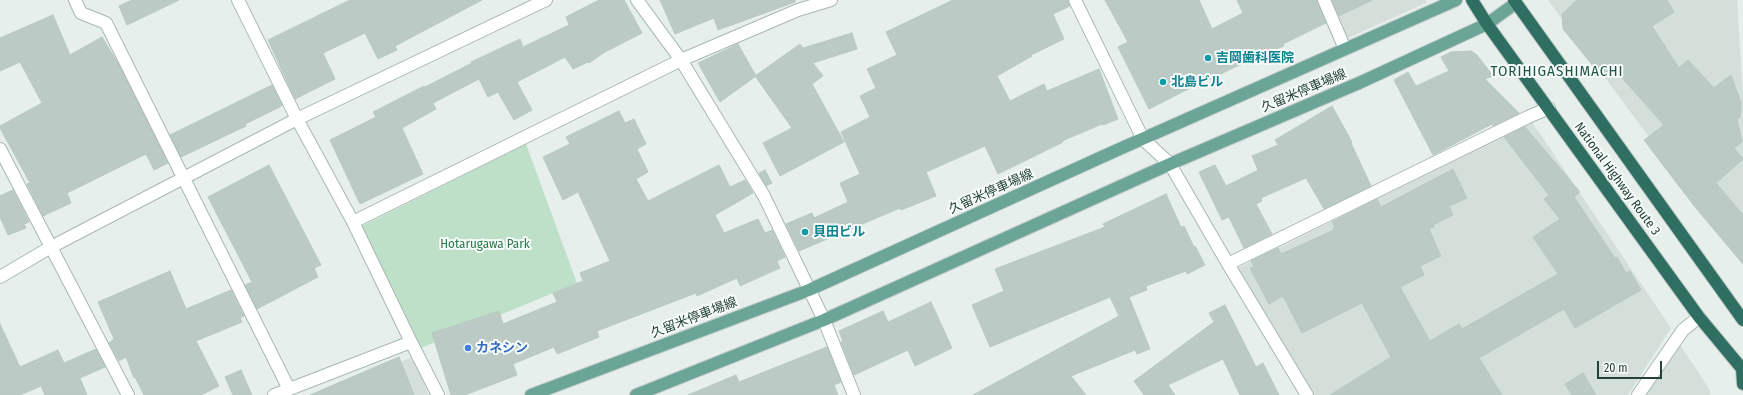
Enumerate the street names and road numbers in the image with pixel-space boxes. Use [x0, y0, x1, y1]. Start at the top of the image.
street label: 久留米停車場線 [1259, 66, 1349, 116]
street label: National Highway Route 3 [1571, 120, 1663, 238]
street label: 久留米停車場線 [946, 166, 1036, 218]
street label: 久留米停車場線 [649, 294, 739, 342]

